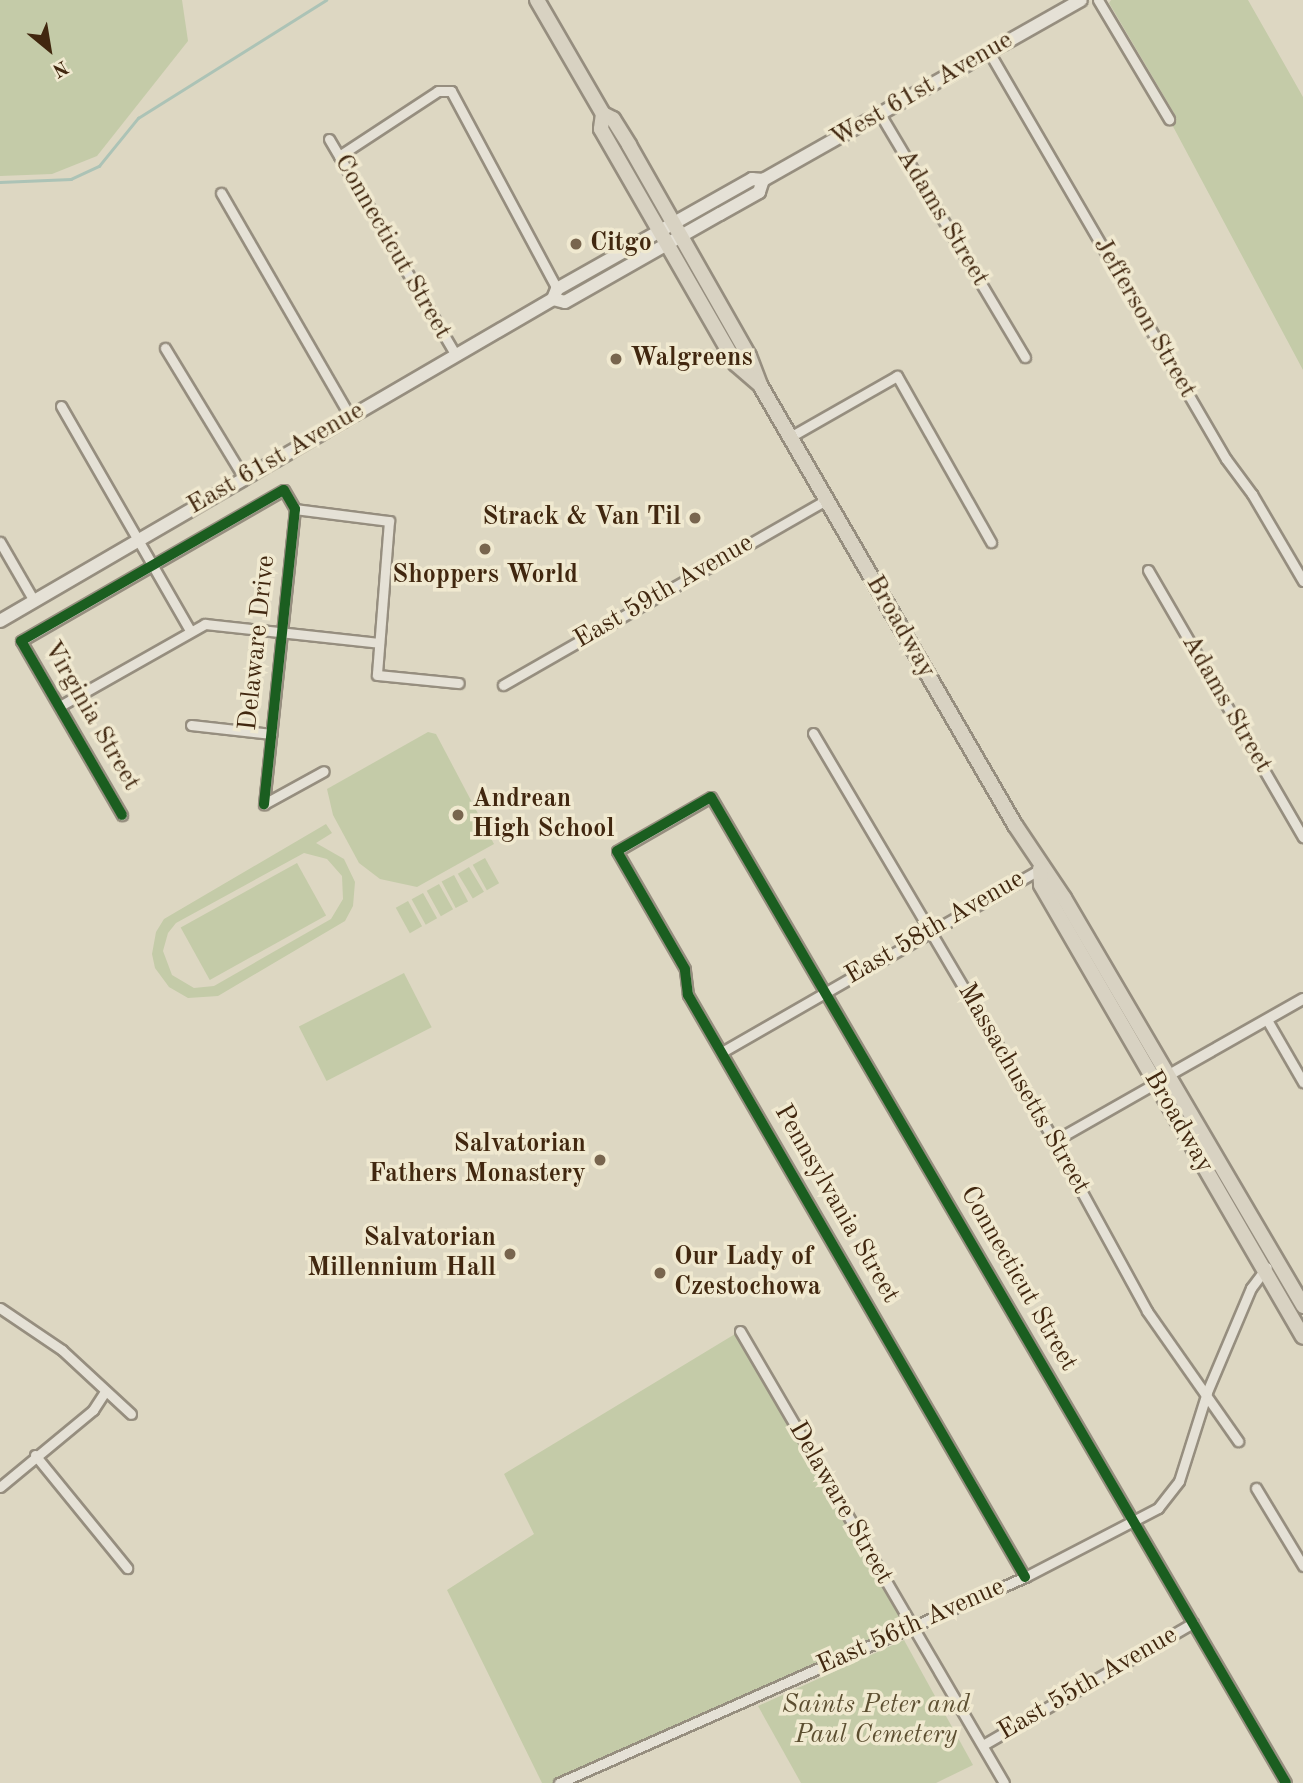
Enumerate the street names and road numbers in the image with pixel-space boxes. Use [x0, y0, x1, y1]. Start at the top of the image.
street label: West 61st Avenue [825, 25, 1019, 155]
street label: Adams Street [889, 144, 995, 292]
street label: Connecticut Street [326, 149, 458, 345]
street label: Jefferson Street [1085, 232, 1203, 404]
street label: East 61st Avenue [182, 396, 370, 522]
street label: East 59th Avenue [569, 528, 759, 656]
street label: Delaware Drive [233, 554, 283, 732]
street label: Broadway [858, 570, 942, 684]
street label: Adams Street [1174, 629, 1278, 779]
street label: Virginia Street [36, 636, 146, 796]
street label: East 58th Avenue [840, 864, 1030, 992]
street label: Massachusetts Street [950, 978, 1096, 1200]
street label: Broadway [1136, 1065, 1220, 1179]
street label: Pennsylvania Street [766, 1099, 906, 1309]
street label: Connecticut Street [952, 1181, 1084, 1377]
street label: Delaware Street [781, 1416, 899, 1590]
street label: East 56th Avenue [813, 1572, 1009, 1682]
street label: East 55th Avenue [993, 1620, 1183, 1748]

